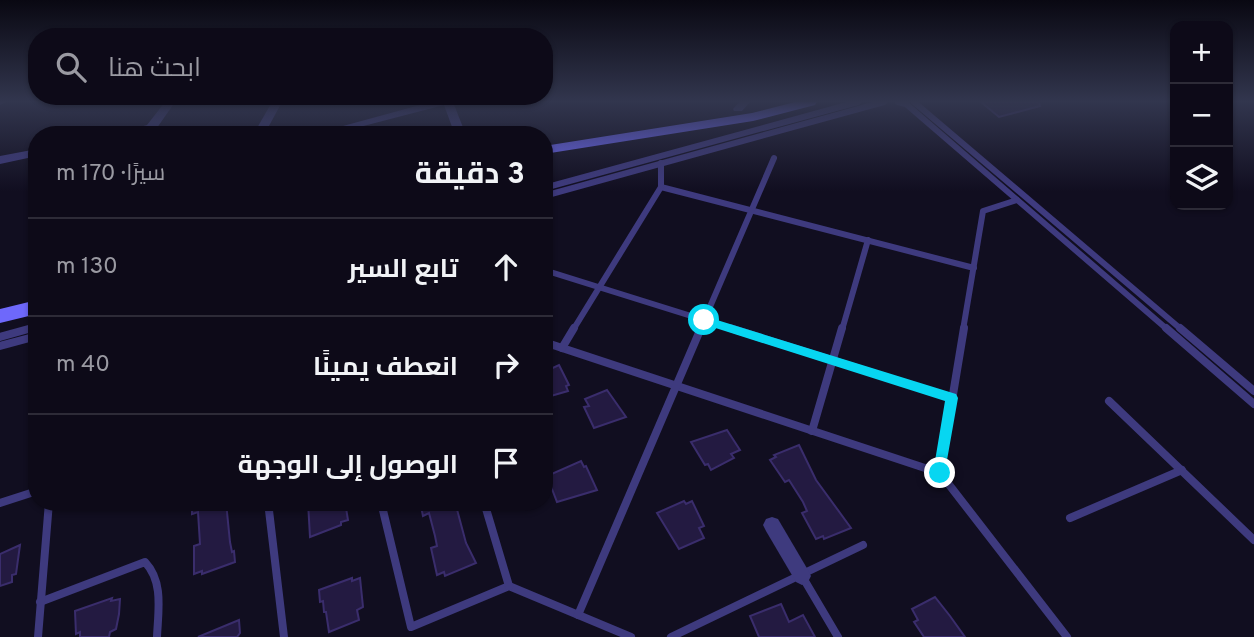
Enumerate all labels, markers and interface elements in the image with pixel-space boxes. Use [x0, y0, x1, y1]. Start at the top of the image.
map controls [1170, 21, 1233, 210]
button: + [1170, 21, 1233, 84]
search box [28, 28, 553, 105]
icon: search [52, 48, 90, 86]
text: ابحث هنا [108, 53, 201, 86]
button: − [1170, 84, 1233, 147]
button: layers [1170, 147, 1233, 210]
text: 3 دقيقة [415, 157, 525, 194]
text: سيرًا · 170 m [56, 160, 165, 189]
icon: ahead [487, 248, 525, 286]
text: 130 m [56, 253, 118, 282]
text: تابع السير [348, 254, 458, 287]
route start [688, 304, 719, 335]
icon: right [487, 346, 525, 384]
text: 40 m [56, 351, 110, 380]
text: انعطف يمينًا [313, 352, 458, 385]
icon: arrive [487, 444, 525, 482]
text: الوصول إلى الوجهة [238, 450, 458, 483]
route end [924, 457, 955, 488]

